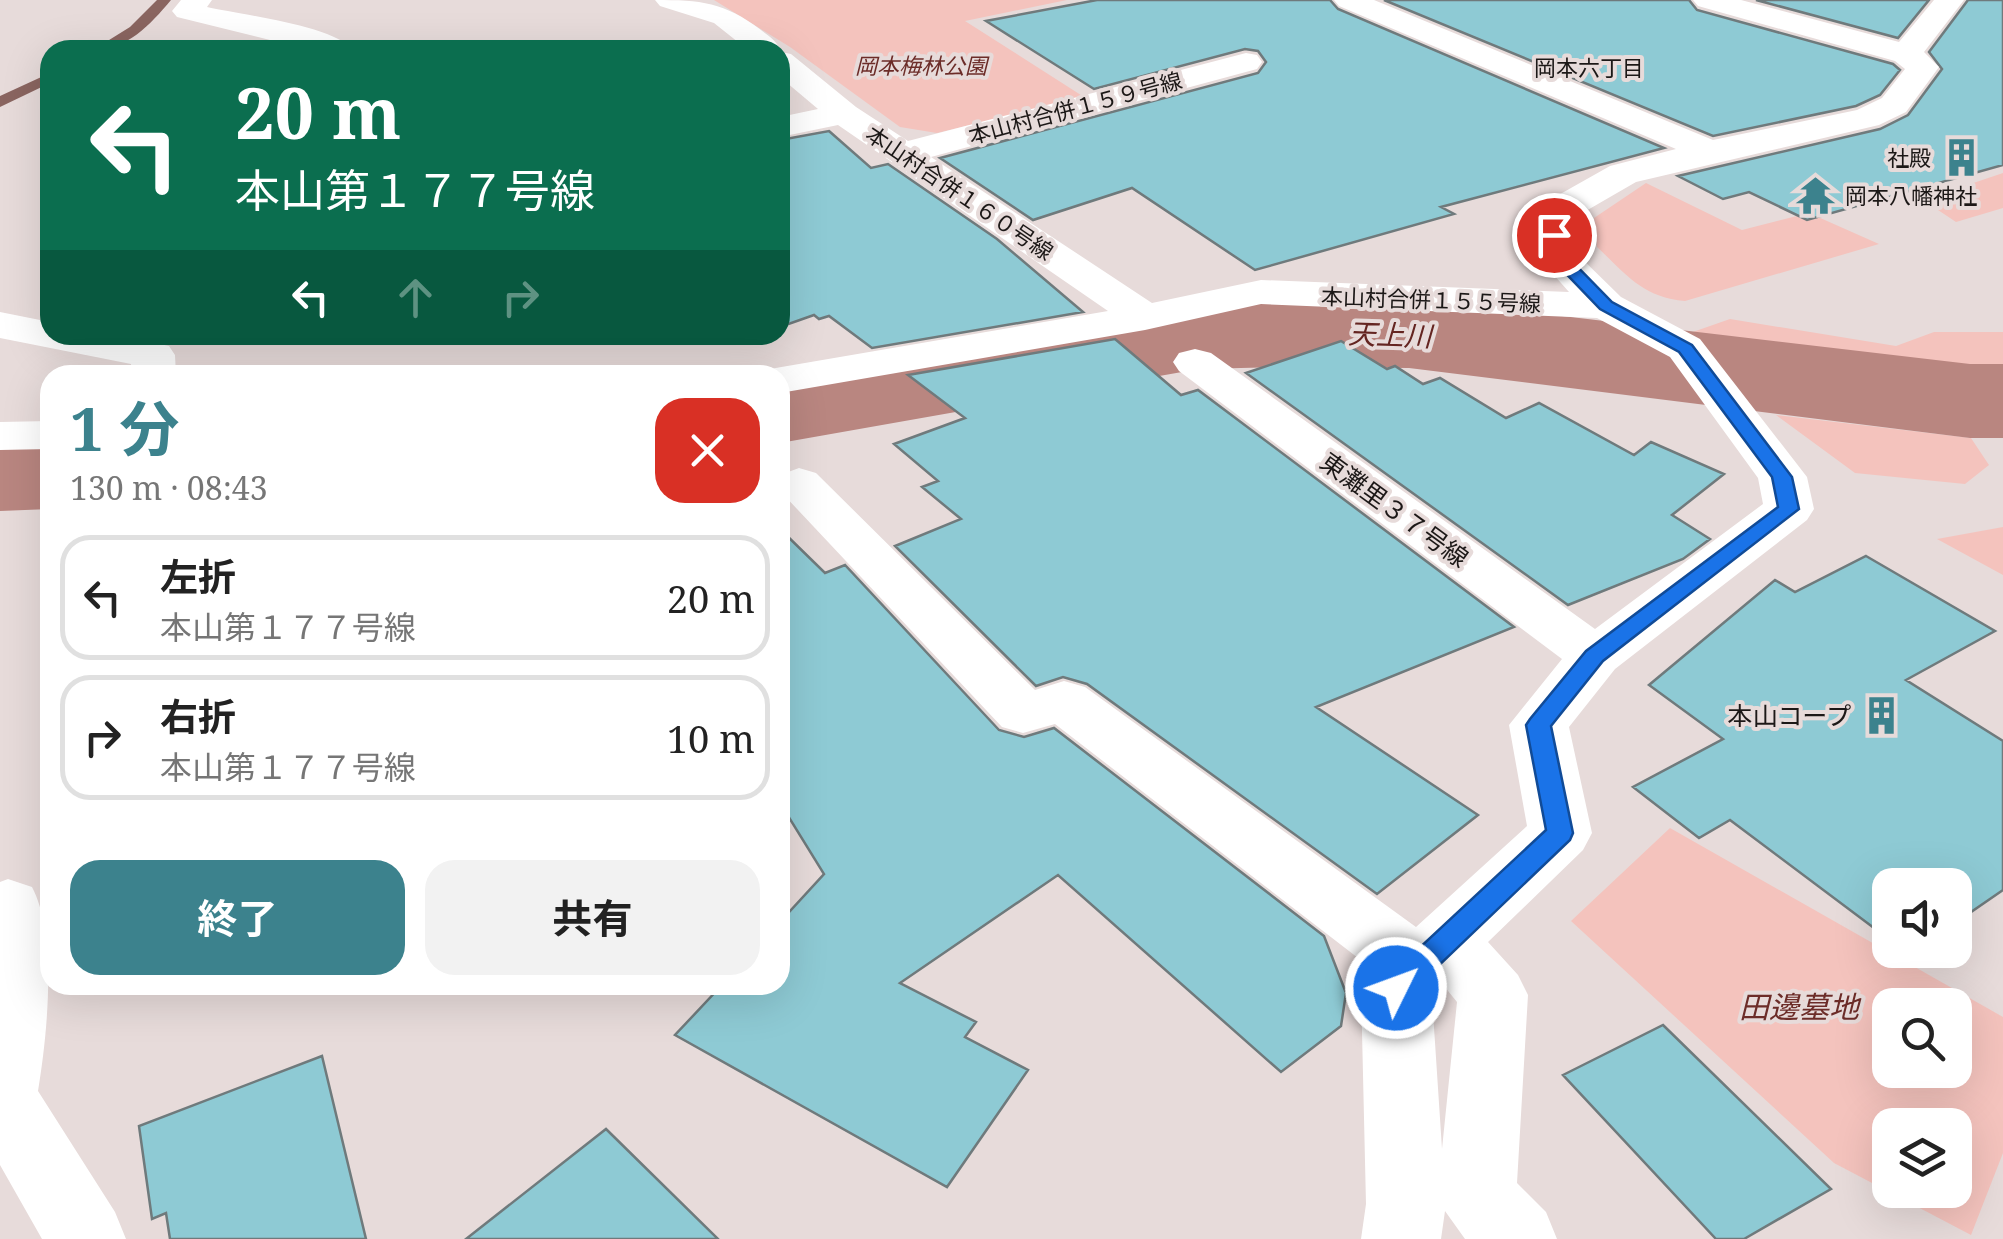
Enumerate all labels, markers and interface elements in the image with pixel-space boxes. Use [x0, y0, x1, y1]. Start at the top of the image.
park label: 岡本梅林公園 [855, 50, 990, 80]
district label: 岡本六丁目 [1534, 52, 1644, 82]
text: 20 m [235, 64, 401, 160]
street label: 本山村合併１５９号線 [965, 64, 1185, 150]
icon: left [70, 80, 200, 210]
street label: 本山村合併１６０号線 [860, 118, 1060, 266]
building icon: 社殿 [1940, 136, 1982, 178]
place label: 社殿 [1887, 142, 1931, 172]
text: 本山第１７７号線 [235, 159, 595, 220]
temple icon: 岡本八幡神社 [1794, 174, 1836, 216]
place label: 岡本八幡神社 [1845, 180, 1977, 210]
pin [1512, 193, 1597, 278]
icon: arrive [1527, 208, 1582, 263]
icon: left [283, 270, 338, 325]
icon: ahead [388, 270, 443, 325]
icon: right [493, 270, 548, 325]
street label: 本山村合併１５５号線 [1321, 280, 1541, 318]
water label: 天上川 [1347, 314, 1436, 355]
text: 1 分 [70, 387, 180, 469]
button: close [655, 398, 760, 503]
street label: 東灘里３７号線 [1314, 444, 1476, 574]
text: 130 m · 08:43 [70, 466, 268, 509]
text: 左折 [160, 550, 236, 602]
icon: left [75, 570, 130, 625]
text: 20 m [667, 572, 755, 624]
text: 本山第１７７号線 [160, 605, 416, 648]
text: 右折 [160, 690, 236, 742]
building icon: 本山コープ [1860, 694, 1902, 736]
place label: 本山コープ [1727, 698, 1851, 732]
icon: right [75, 710, 130, 765]
text: 10 m [667, 712, 755, 764]
text: 本山第１７７号線 [160, 745, 416, 788]
button: 終了 [70, 860, 405, 975]
button: 共有 [425, 860, 760, 975]
map controls [1872, 868, 1972, 1208]
button: sound [1872, 868, 1972, 968]
position arrow [1344, 936, 1448, 1040]
park label: 田邊墓地 [1739, 986, 1862, 1027]
button: search [1872, 988, 1972, 1088]
button: layers [1872, 1108, 1972, 1208]

